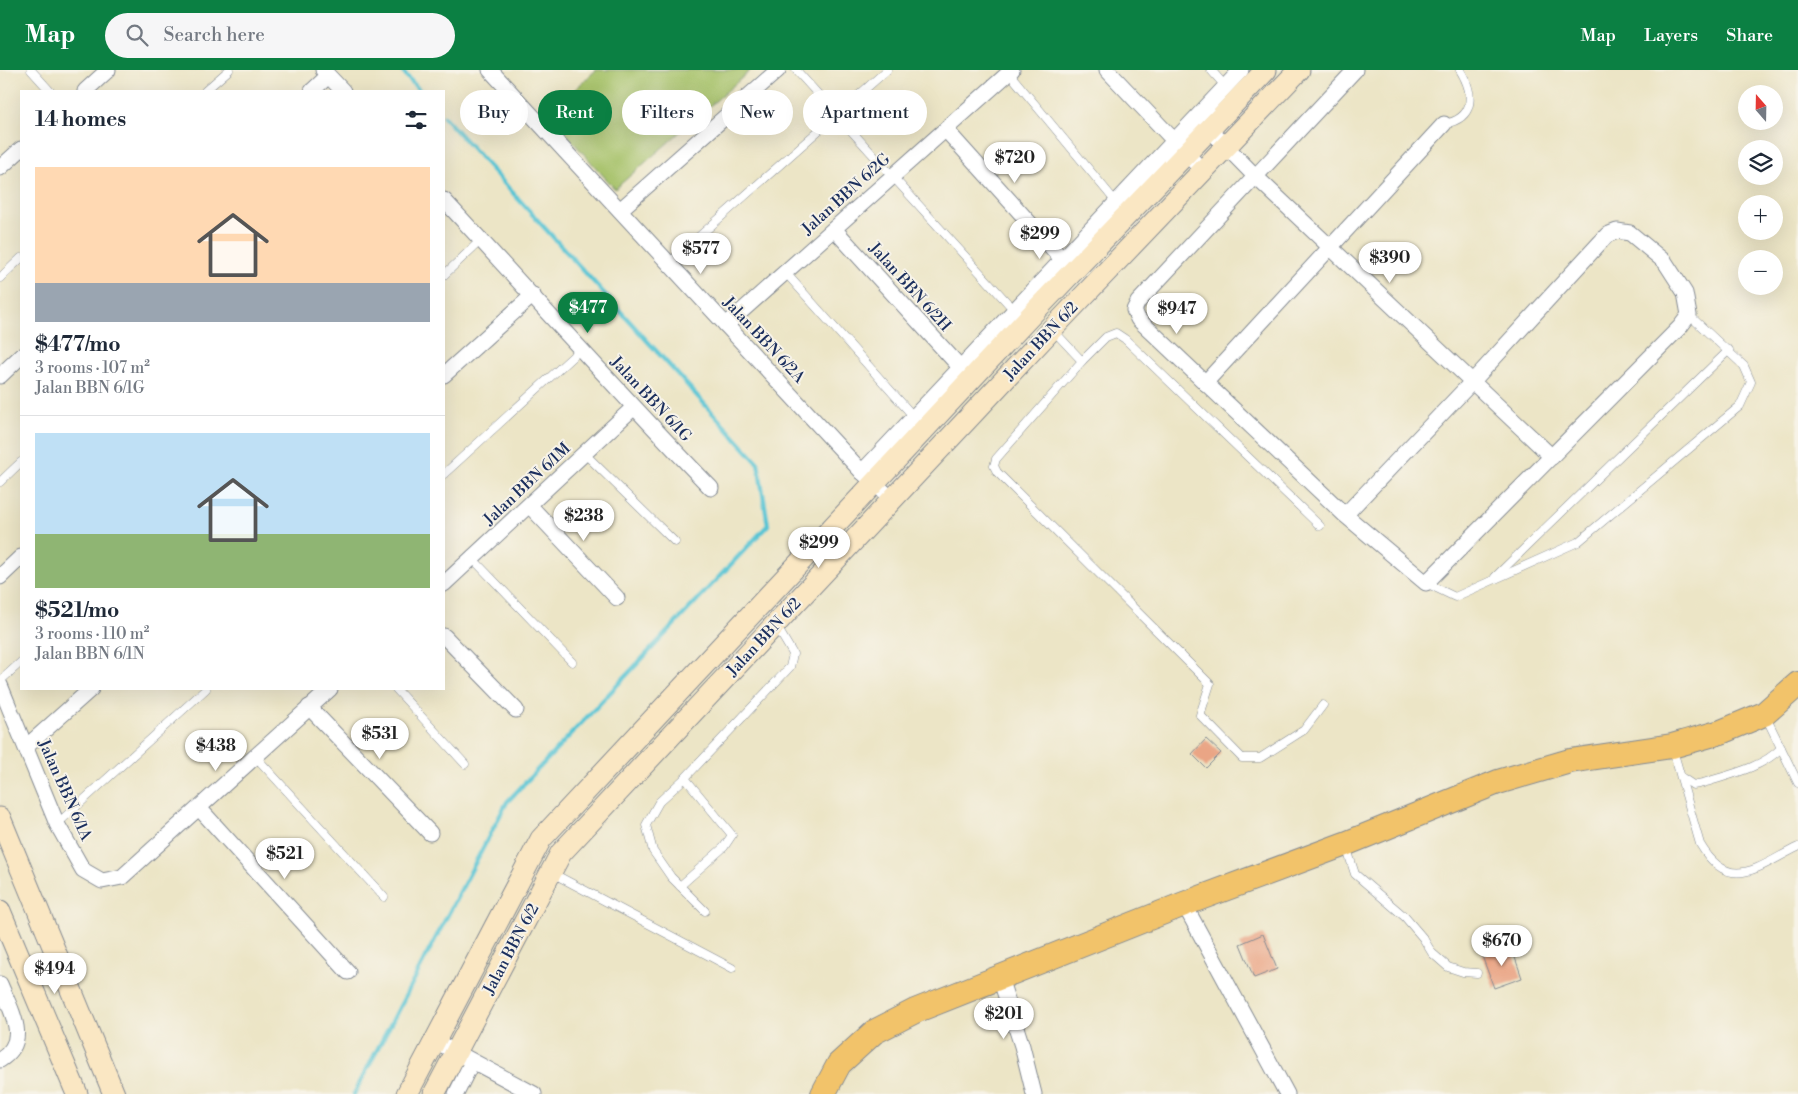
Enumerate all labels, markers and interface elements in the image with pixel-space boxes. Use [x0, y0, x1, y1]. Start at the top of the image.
search box [105, 13, 455, 58]
text: Map [25, 20, 75, 50]
icon: search [123, 21, 151, 49]
text: Search here [163, 23, 265, 47]
text: Map [1581, 24, 1616, 47]
text: Layers [1644, 24, 1698, 47]
text: Share [1726, 24, 1773, 47]
north arrow [1738, 85, 1782, 130]
map controls [1738, 85, 1783, 295]
chip: Buy [460, 90, 528, 135]
chip: Rent [538, 90, 612, 135]
chip: Filters [622, 90, 712, 135]
chip: New [722, 90, 793, 135]
chip: Apartment [803, 90, 927, 135]
icon: filters [402, 106, 430, 134]
text: 14 homes [35, 107, 126, 133]
button: layers [1738, 140, 1783, 185]
pin: $720 [985, 142, 1045, 184]
text: $720 [995, 148, 1035, 168]
street label: Jalan BBN 6/2G [797, 149, 894, 240]
button: + [1738, 195, 1783, 240]
icon: home [188, 200, 278, 290]
pin: $299 [1010, 218, 1070, 260]
text: $299 [1020, 224, 1060, 244]
pin: $577 [671, 232, 731, 275]
street label: Jalan BBN 6/2H [864, 238, 955, 336]
text: $577 [682, 239, 720, 259]
pin: $390 [1360, 242, 1420, 284]
text: $390 [1370, 248, 1410, 268]
button: − [1738, 250, 1783, 295]
pin: $477 [558, 292, 618, 334]
street label: Jalan BBN 6/2A [718, 292, 810, 388]
pin: $947 [1147, 292, 1207, 335]
text: $477 [569, 298, 607, 318]
street label: Jalan BBN 6/2 [999, 298, 1082, 385]
text: $947 [1158, 299, 1196, 319]
text: $477/mo [35, 332, 121, 358]
street label: Jalan BBN 6/1G [606, 351, 696, 446]
text: 3 rooms · 107 m² [35, 358, 150, 378]
text: Jalan BBN 6/1G [35, 378, 145, 398]
street label: Jalan BBN 6/1M [478, 438, 575, 530]
icon: home [188, 465, 278, 555]
pin: $238 [554, 500, 614, 542]
text: $238 [564, 506, 604, 526]
pin: $299 [789, 526, 849, 569]
text: $299 [799, 533, 839, 553]
street label: Jalan BBN 6/2 [722, 594, 805, 681]
text: $521/mo [35, 598, 119, 624]
text: 3 rooms · 110 m² [35, 624, 149, 644]
text: Jalan BBN 6/1N [35, 644, 145, 664]
pin: $531 [350, 718, 410, 760]
text: $531 [362, 724, 398, 744]
pin: $438 [186, 730, 246, 772]
street label: Jalan BBN 6/1A [33, 735, 97, 845]
text: $438 [196, 736, 236, 756]
pin: $521 [255, 838, 315, 880]
text: $521 [266, 844, 304, 864]
street label: Jalan BBN 6/2 [478, 900, 543, 999]
pin: $670 [1472, 924, 1532, 967]
text: $670 [1482, 931, 1522, 951]
pin: $494 [25, 952, 85, 995]
text: $494 [35, 959, 75, 979]
pin: $201 [974, 998, 1034, 1040]
text: $201 [985, 1004, 1023, 1024]

